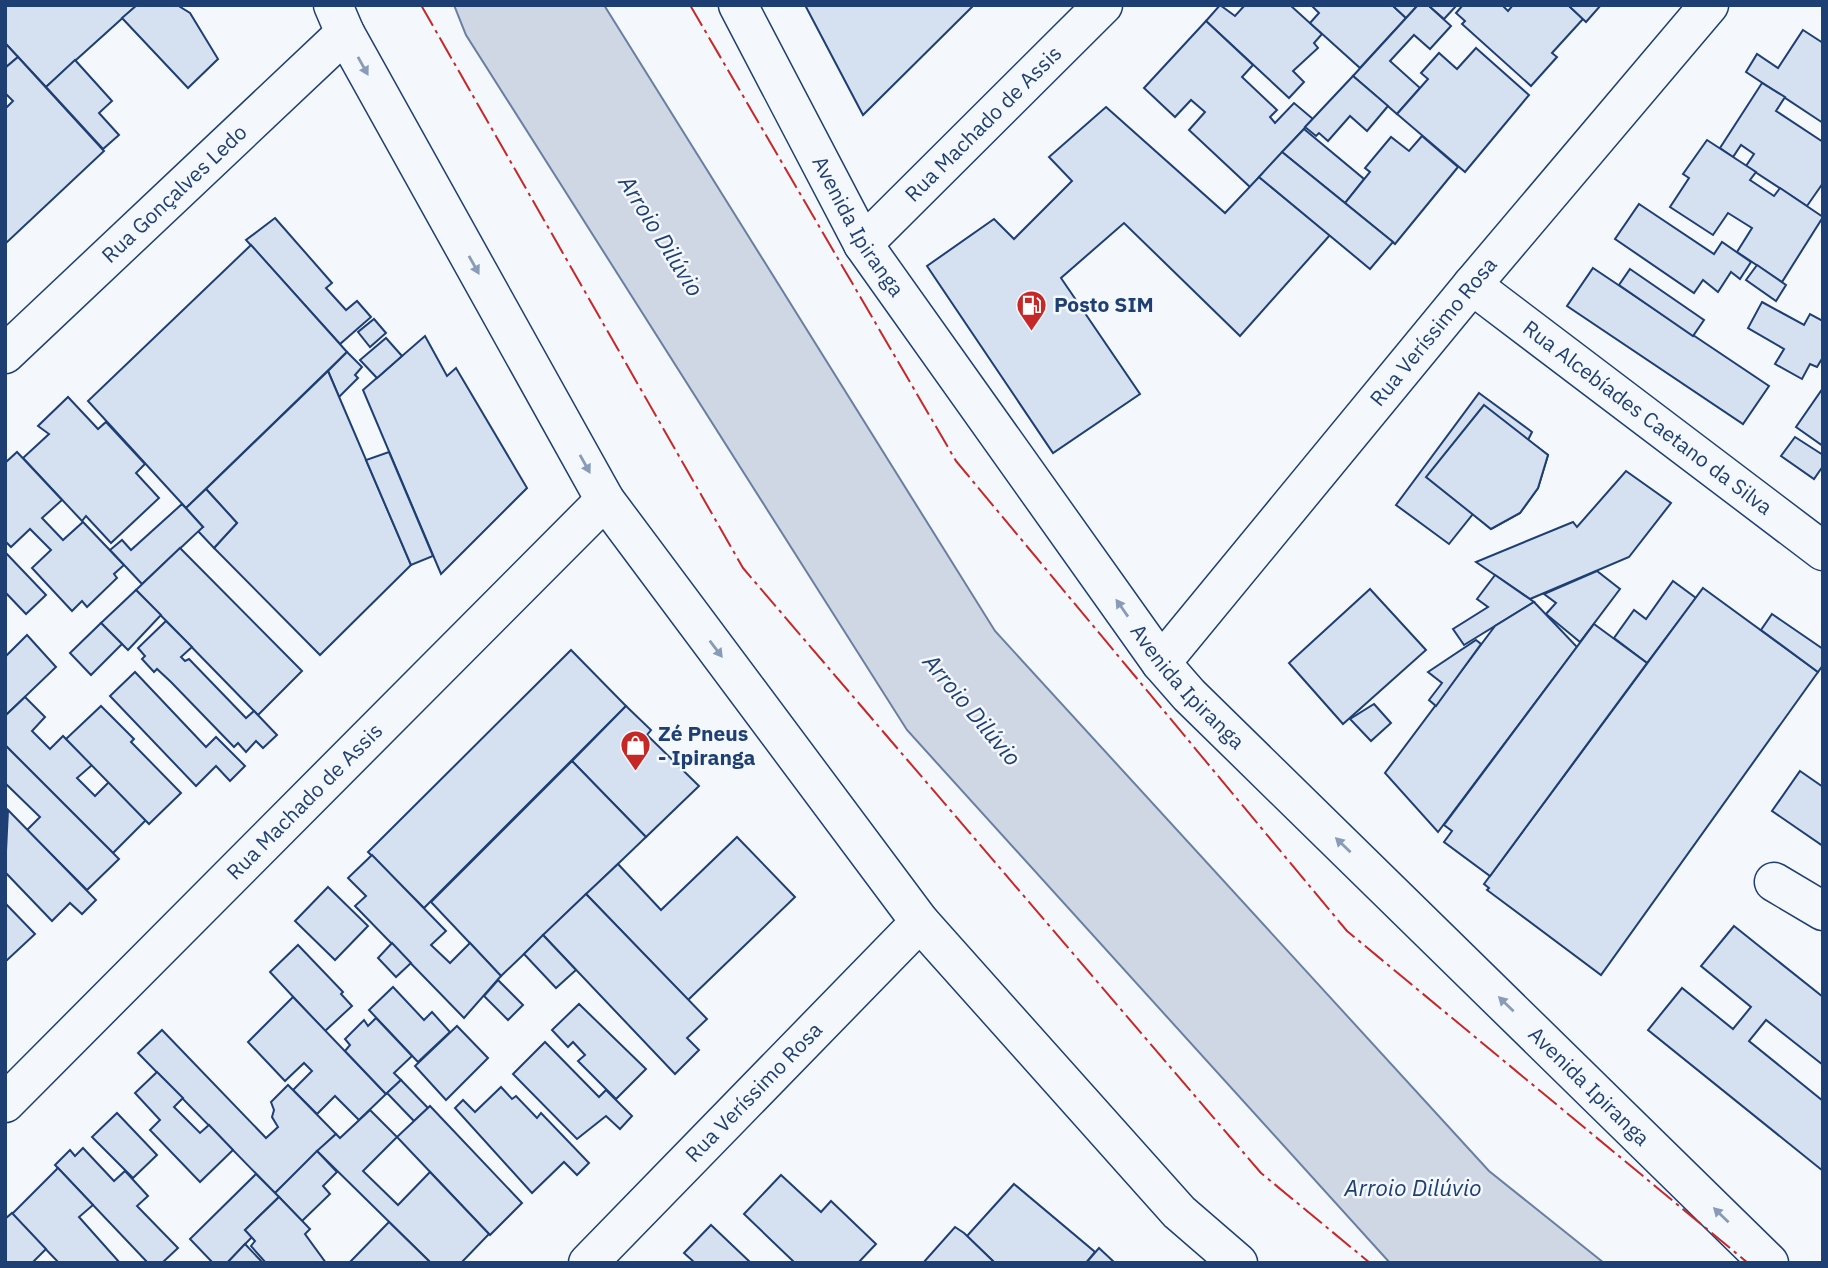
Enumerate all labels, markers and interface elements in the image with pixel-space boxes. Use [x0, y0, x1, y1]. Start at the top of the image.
street label: Rua Machado de Assis [898, 39, 1067, 208]
one-way arrow [357, 57, 369, 76]
street label: Rua Gonçalves Ledo [95, 118, 252, 269]
street label: Avenida Ipiranga [806, 151, 911, 302]
water label: Arroio Dilúvio [612, 168, 711, 302]
street label: Rua Veríssimo Rosa [1363, 251, 1503, 412]
one-way arrow [468, 255, 480, 275]
fuel station icon: Posto SIM [1014, 288, 1048, 332]
place label: Posto SIM [1054, 290, 1154, 318]
street label: Rua Alcebíades Caetano da Silva [1518, 313, 1778, 521]
one-way arrow [579, 454, 591, 473]
one-way arrow [1115, 599, 1129, 617]
street label: Avenida Ipiranga [1125, 618, 1251, 755]
one-way arrow [709, 640, 723, 658]
water label: Arroio Dilúvio [916, 646, 1028, 772]
street label: Rua Machado de Assis [220, 717, 388, 886]
place label: Zé Pneus - Ipiranga [658, 719, 755, 771]
shop icon: Zé Pneus - Ipiranga [618, 729, 652, 773]
one-way arrow [1335, 838, 1352, 854]
one-way arrow [1497, 996, 1514, 1013]
street label: Rua Veríssimo Rosa [679, 1016, 828, 1168]
street label: Avenida Ipiranga [1523, 1020, 1656, 1152]
water label: Arroio Dilúvio [1343, 1172, 1482, 1202]
one-way arrow [1713, 1207, 1729, 1224]

